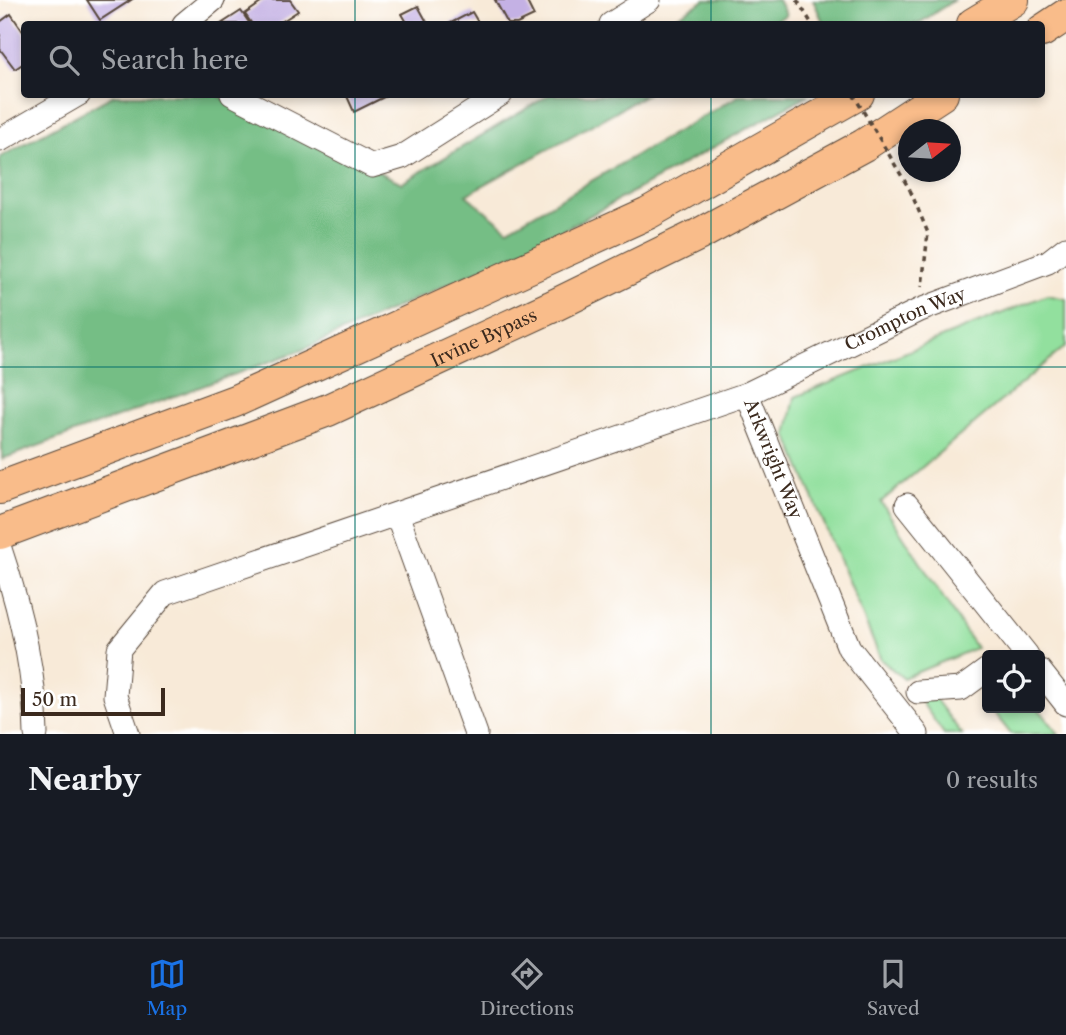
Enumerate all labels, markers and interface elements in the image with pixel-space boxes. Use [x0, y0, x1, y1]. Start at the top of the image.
search box [21, 21, 1045, 98]
icon: search [45, 41, 83, 79]
text: Search here [101, 44, 248, 76]
north arrow [898, 119, 961, 182]
street label: Crompton Way [841, 283, 970, 356]
street label: Irvine Bypass [427, 304, 540, 372]
street label: Arkwright Way [739, 395, 807, 523]
map controls [982, 650, 1045, 713]
button: locate [982, 650, 1045, 713]
scale bar [21, 685, 164, 717]
text: 50 m [32, 688, 77, 711]
text: Nearby [28, 761, 141, 798]
text: 0 results [946, 766, 1038, 794]
tab: Map [146, 955, 187, 1020]
tab: Directions [480, 955, 574, 1020]
tab: Saved [867, 955, 920, 1020]

